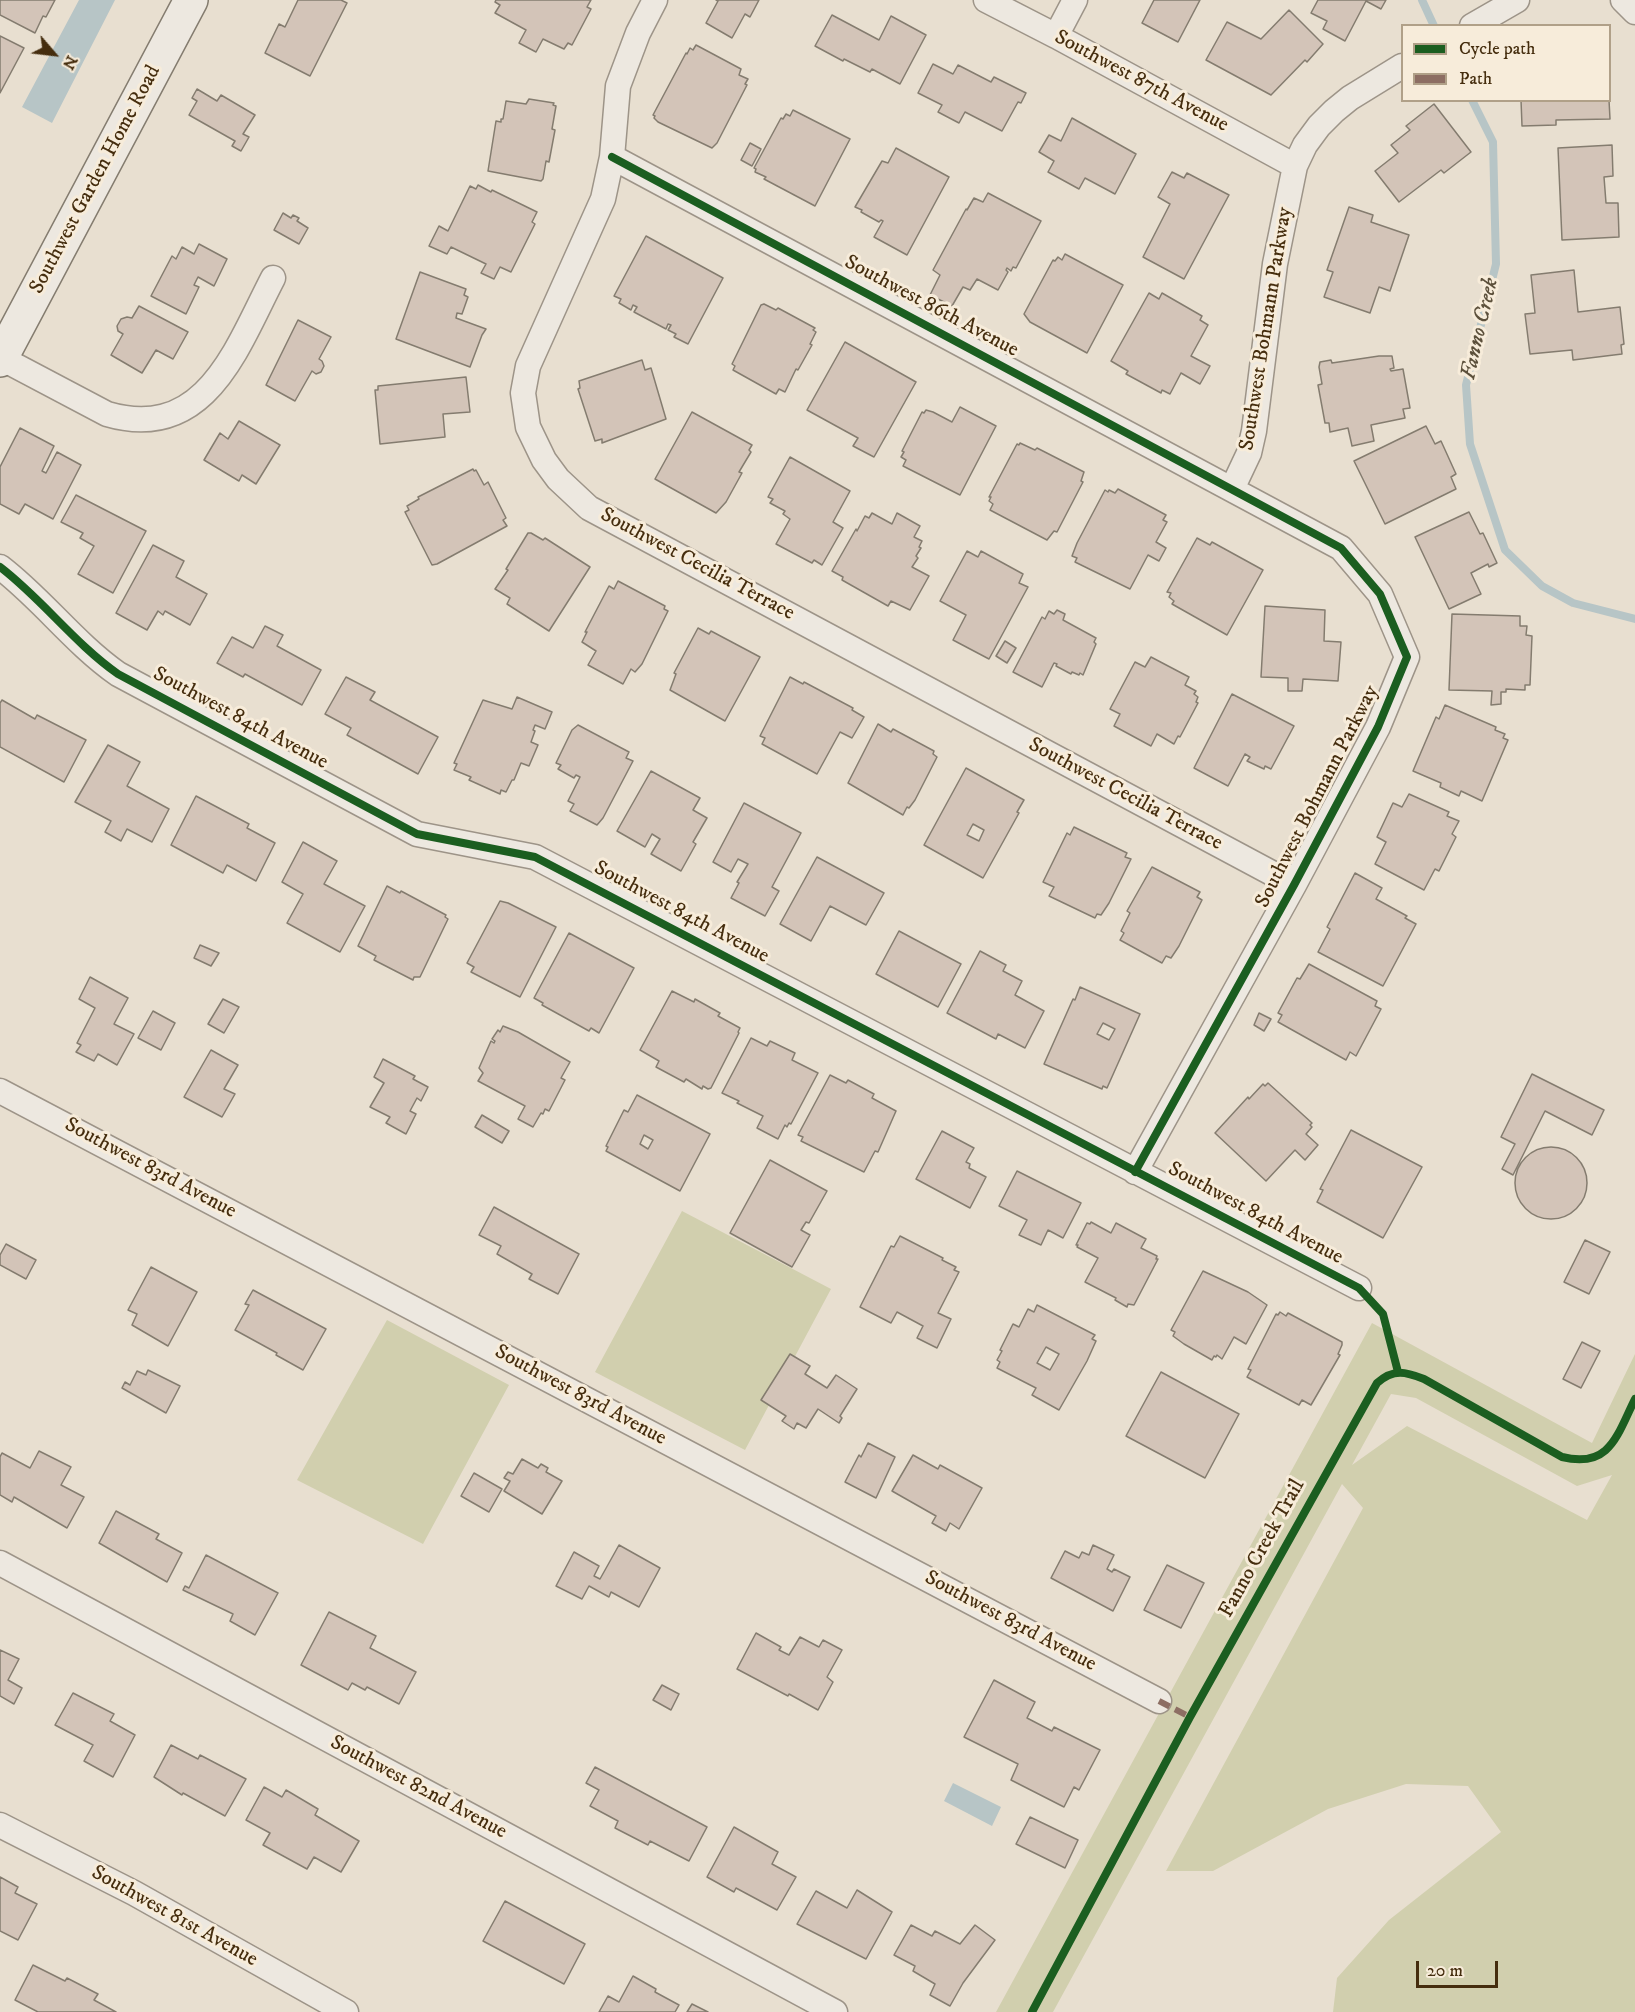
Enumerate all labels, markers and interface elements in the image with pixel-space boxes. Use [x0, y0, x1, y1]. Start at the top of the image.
north arrow [24, 24, 84, 84]
legend [1401, 24, 1611, 102]
street label: Southwest 87th Avenue [1050, 25, 1232, 139]
text: Cycle path [1459, 38, 1536, 60]
text: N [58, 52, 82, 73]
street label: Southwest Garden Home Road [25, 61, 167, 299]
text: Path [1459, 68, 1492, 90]
street label: Southwest Bohmann Parkway [1235, 205, 1299, 453]
street label: Southwest 86th Avenue [840, 250, 1022, 364]
water label: Fanno Creek [1456, 276, 1506, 382]
street label: Southwest Cecilia Terrace [596, 503, 798, 627]
street label: Southwest 84th Avenue [148, 662, 332, 776]
street label: Southwest Bohmann Parkway [1251, 682, 1385, 912]
street label: Southwest Cecilia Terrace [1024, 733, 1226, 857]
street label: Southwest 84th Avenue [589, 856, 773, 970]
street label: Southwest 83rd Avenue [60, 1113, 240, 1225]
street label: Southwest 84th Avenue [1163, 1157, 1347, 1271]
street label: Southwest 83rd Avenue [490, 1340, 670, 1452]
street label: Fanno Creek Trail [1215, 1476, 1311, 1622]
street label: Southwest 83rd Avenue [920, 1566, 1100, 1678]
street label: Southwest 82nd Avenue [325, 1731, 511, 1845]
street label: Southwest 81st Avenue [86, 1861, 262, 1973]
scale bar [1419, 1949, 1502, 1987]
text: 20 m [1427, 1960, 1463, 1982]

